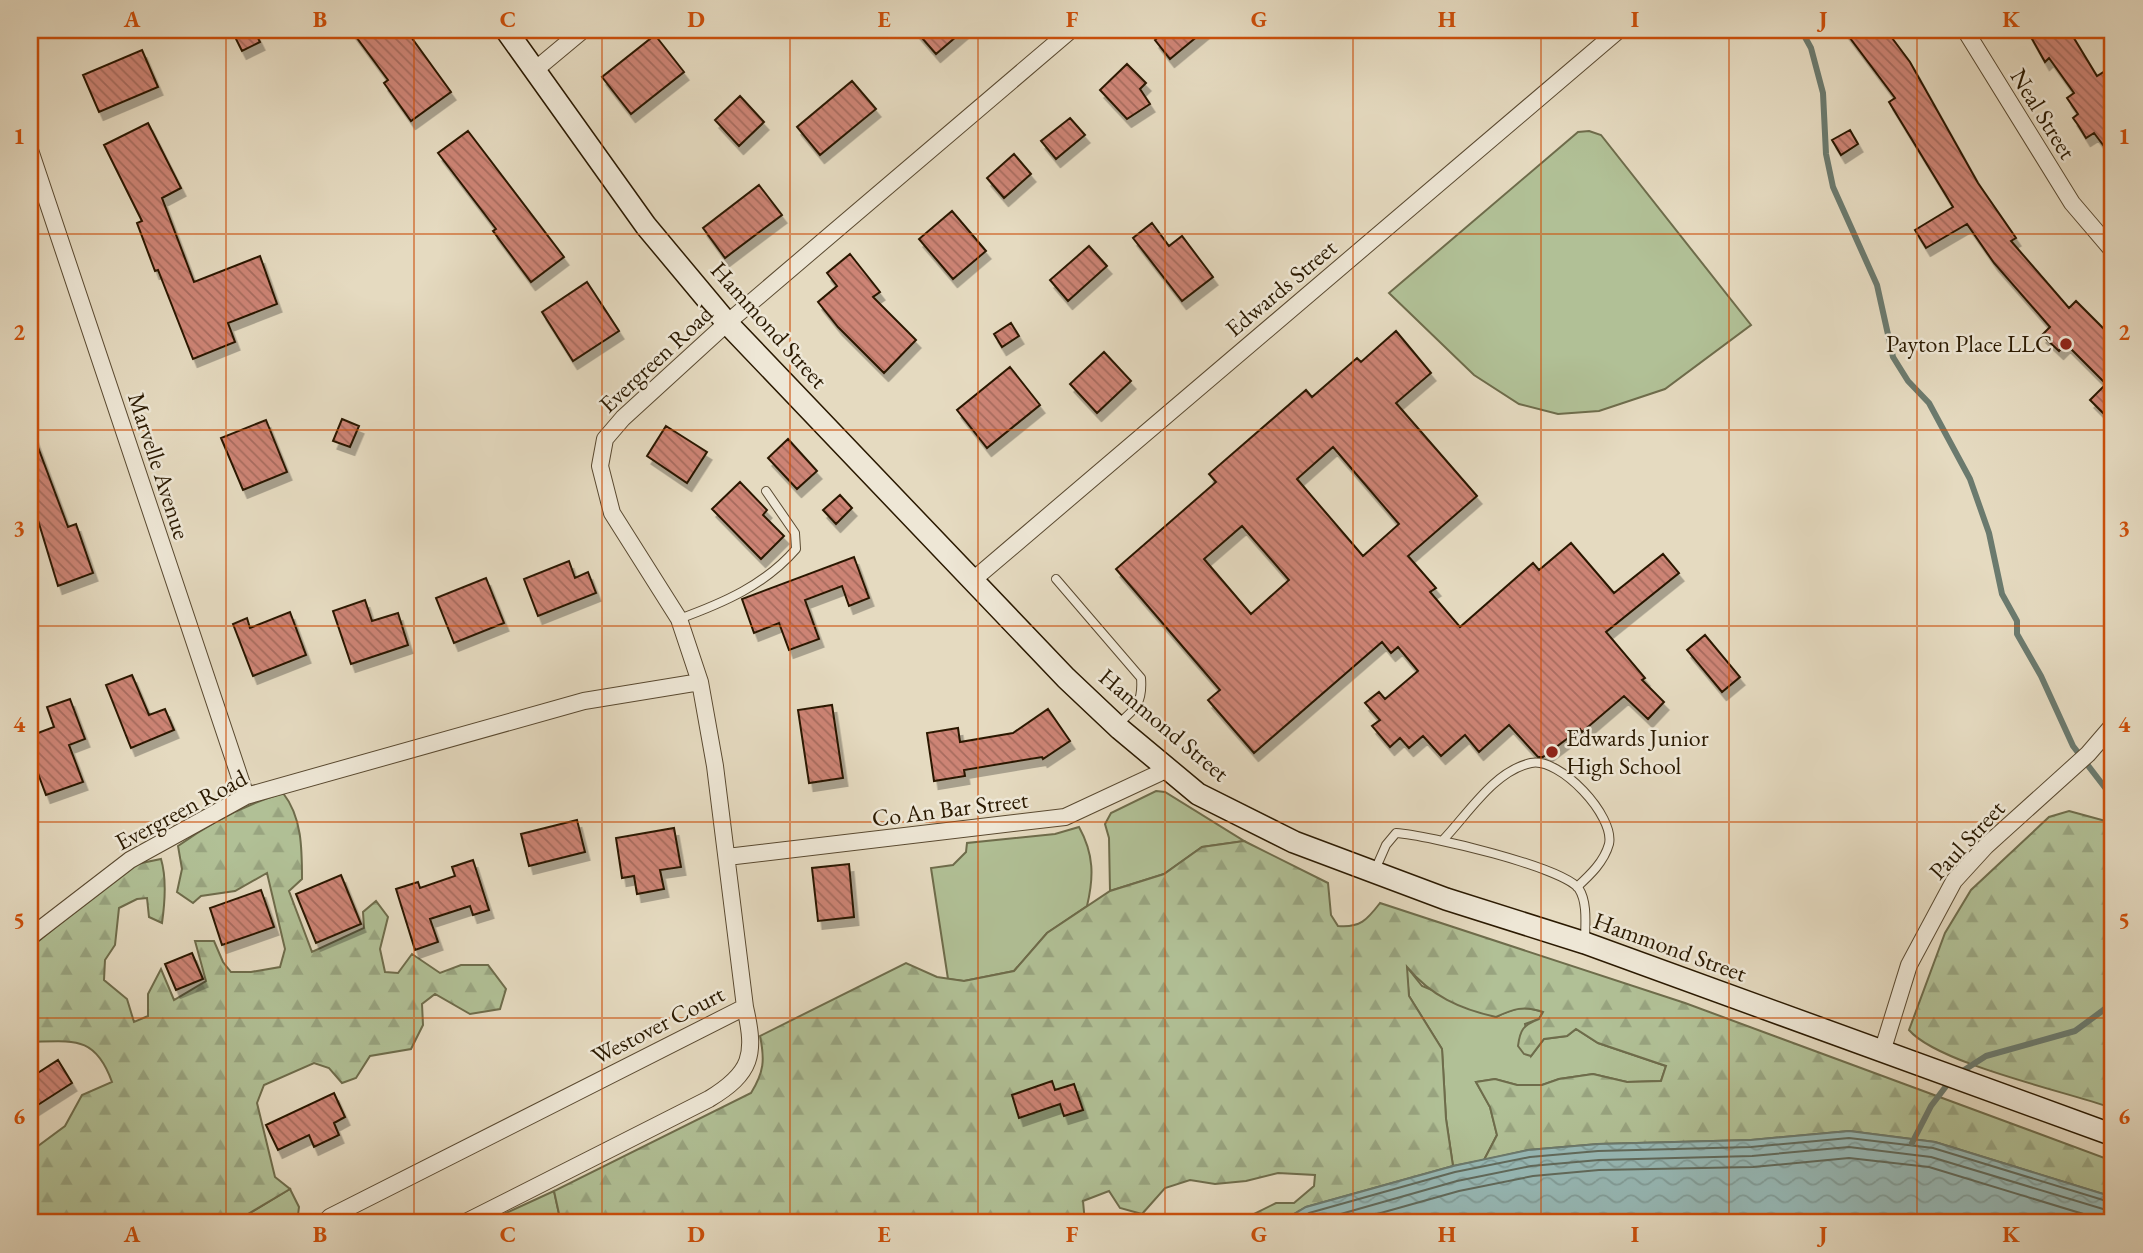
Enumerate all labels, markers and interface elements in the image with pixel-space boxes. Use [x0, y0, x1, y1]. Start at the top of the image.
text: A [123, 4, 141, 34]
text: B [313, 4, 327, 34]
text: C [500, 4, 516, 34]
text: D [687, 4, 705, 34]
text: E [877, 4, 891, 34]
text: F [1066, 4, 1079, 34]
text: G [1251, 4, 1267, 34]
text: H [1438, 4, 1456, 34]
text: I [1631, 4, 1639, 34]
text: J [1817, 4, 1828, 34]
text: K [2002, 4, 2020, 34]
street label: Neal Street [2003, 63, 2084, 165]
text: 1 [13, 121, 25, 151]
text: 1 [2118, 121, 2130, 151]
street label: Edwards Street [1219, 232, 1343, 343]
street label: Hammond Street [704, 255, 835, 395]
street label: Evergreen Road [592, 297, 720, 419]
text: 2 [13, 317, 25, 347]
text: 2 [2118, 317, 2130, 347]
place label: Payton Place LLC [1886, 328, 2052, 359]
marker: Payton Place LLC [2058, 336, 2074, 352]
street label: Marvelle Avenue [121, 389, 198, 543]
text: 3 [13, 513, 25, 543]
text: 3 [2118, 513, 2130, 543]
street label: Hammond Street [1093, 661, 1236, 788]
text: 4 [13, 709, 26, 739]
text: 4 [2118, 709, 2131, 739]
place label: Edwards Junior High School [1566, 722, 1709, 781]
marker: Edwards Junior High School [1544, 744, 1560, 760]
street label: Evergreen Road [110, 761, 253, 857]
street label: Co An Bar Street [870, 783, 1030, 833]
street label: Paul Street [1922, 793, 2012, 886]
text: 5 [13, 905, 25, 935]
street label: Hammond Street [1589, 905, 1751, 989]
text: 5 [2118, 905, 2130, 935]
street label: Westover Court [586, 978, 730, 1071]
text: 6 [13, 1101, 25, 1131]
text: 6 [2118, 1101, 2130, 1131]
text: A [123, 1219, 141, 1249]
text: B [313, 1219, 327, 1249]
text: C [500, 1219, 516, 1249]
text: D [687, 1219, 705, 1249]
text: E [877, 1219, 891, 1249]
text: F [1066, 1219, 1079, 1249]
text: G [1251, 1219, 1267, 1249]
text: H [1438, 1219, 1456, 1249]
text: I [1631, 1219, 1639, 1249]
text: J [1817, 1219, 1828, 1249]
text: K [2002, 1219, 2020, 1249]

